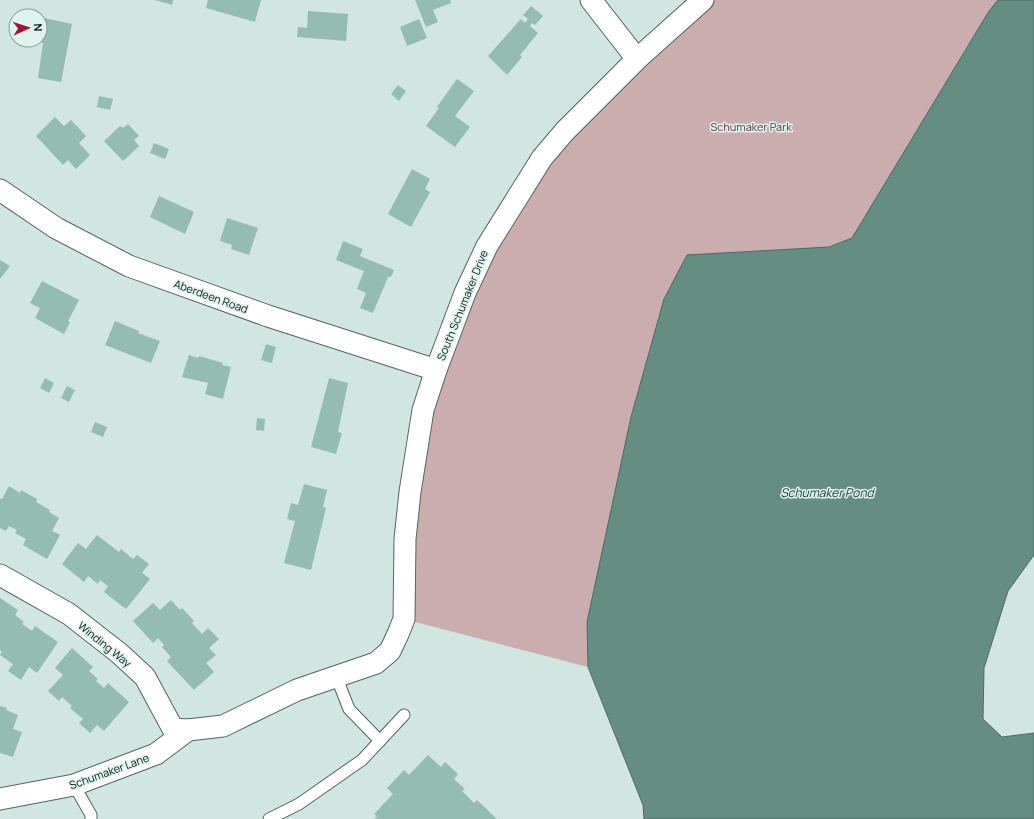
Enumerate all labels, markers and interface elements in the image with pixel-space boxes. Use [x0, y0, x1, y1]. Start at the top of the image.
north arrow [8, 8, 48, 48]
text: N [31, 23, 46, 32]
park label: Schumaker Park [710, 119, 792, 134]
street label: South Schumaker Drive [433, 247, 491, 363]
street label: Aberdeen Road [172, 276, 250, 316]
water label: Schumaker Pond [780, 484, 875, 501]
street label: Winding Way [75, 618, 135, 670]
street label: Schumaker Lane [67, 749, 152, 792]

